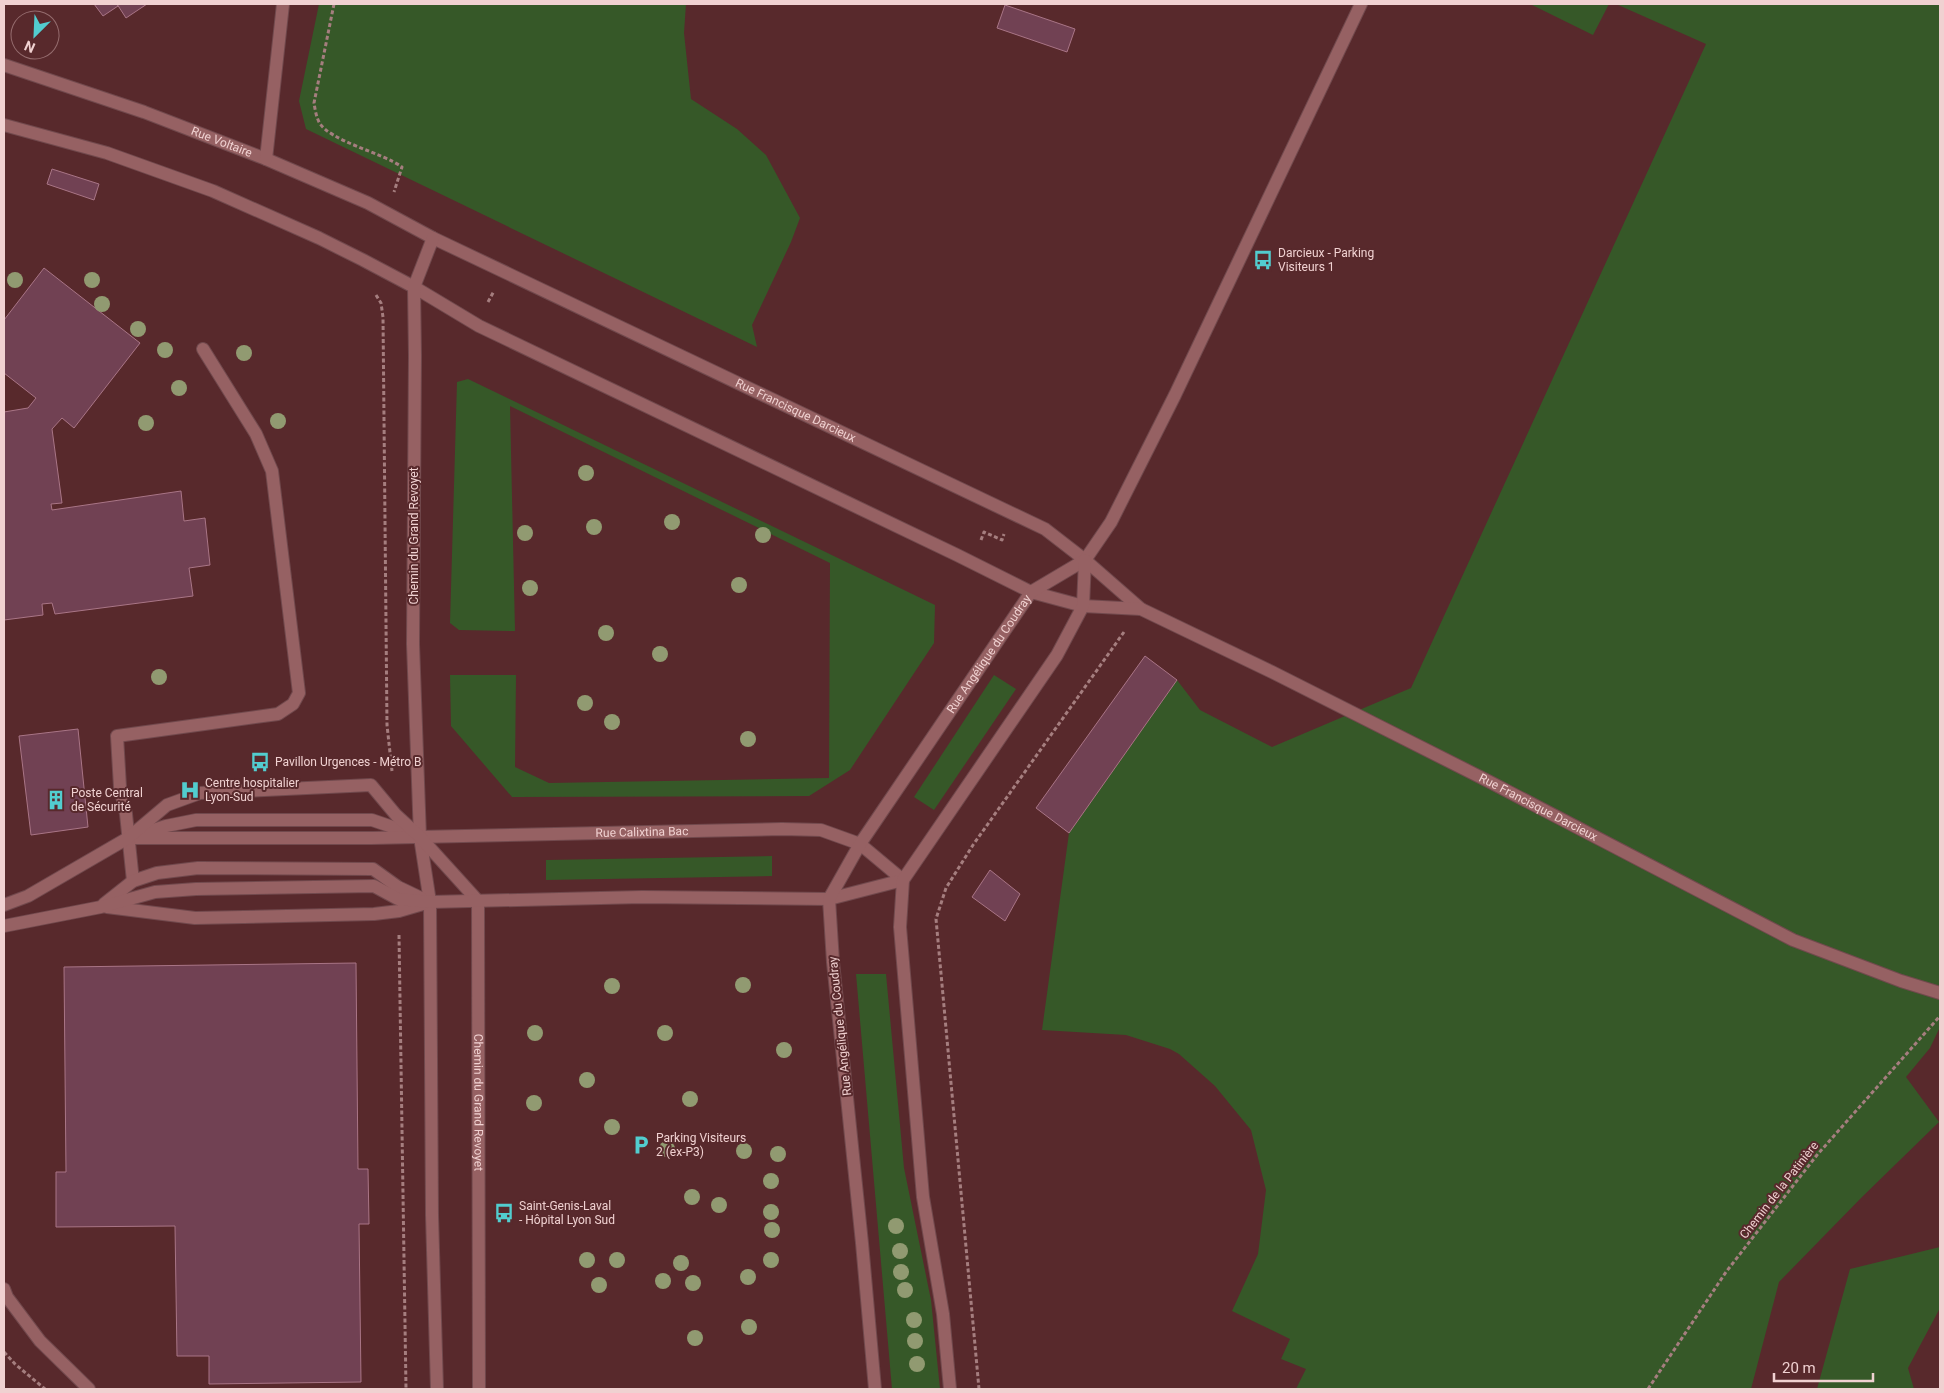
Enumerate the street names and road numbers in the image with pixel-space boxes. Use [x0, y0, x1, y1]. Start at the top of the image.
street label: Rue Voltaire [189, 124, 254, 160]
street label: Rue Francisque Darcieux [733, 376, 858, 445]
street label: Chemin du Grand Revoyet [407, 467, 421, 605]
street label: Rue Angélique du Coudray [944, 592, 1034, 716]
street label: Rue Francisque Darcieux [1477, 771, 1600, 844]
street label: Rue Calixtina Bac [595, 824, 688, 840]
street label: Rue Angélique du Coudray [826, 955, 854, 1096]
street label: Chemin du Grand Revoyet [471, 1034, 486, 1171]
street label: Chemin de la Patinière [1737, 1139, 1821, 1241]

